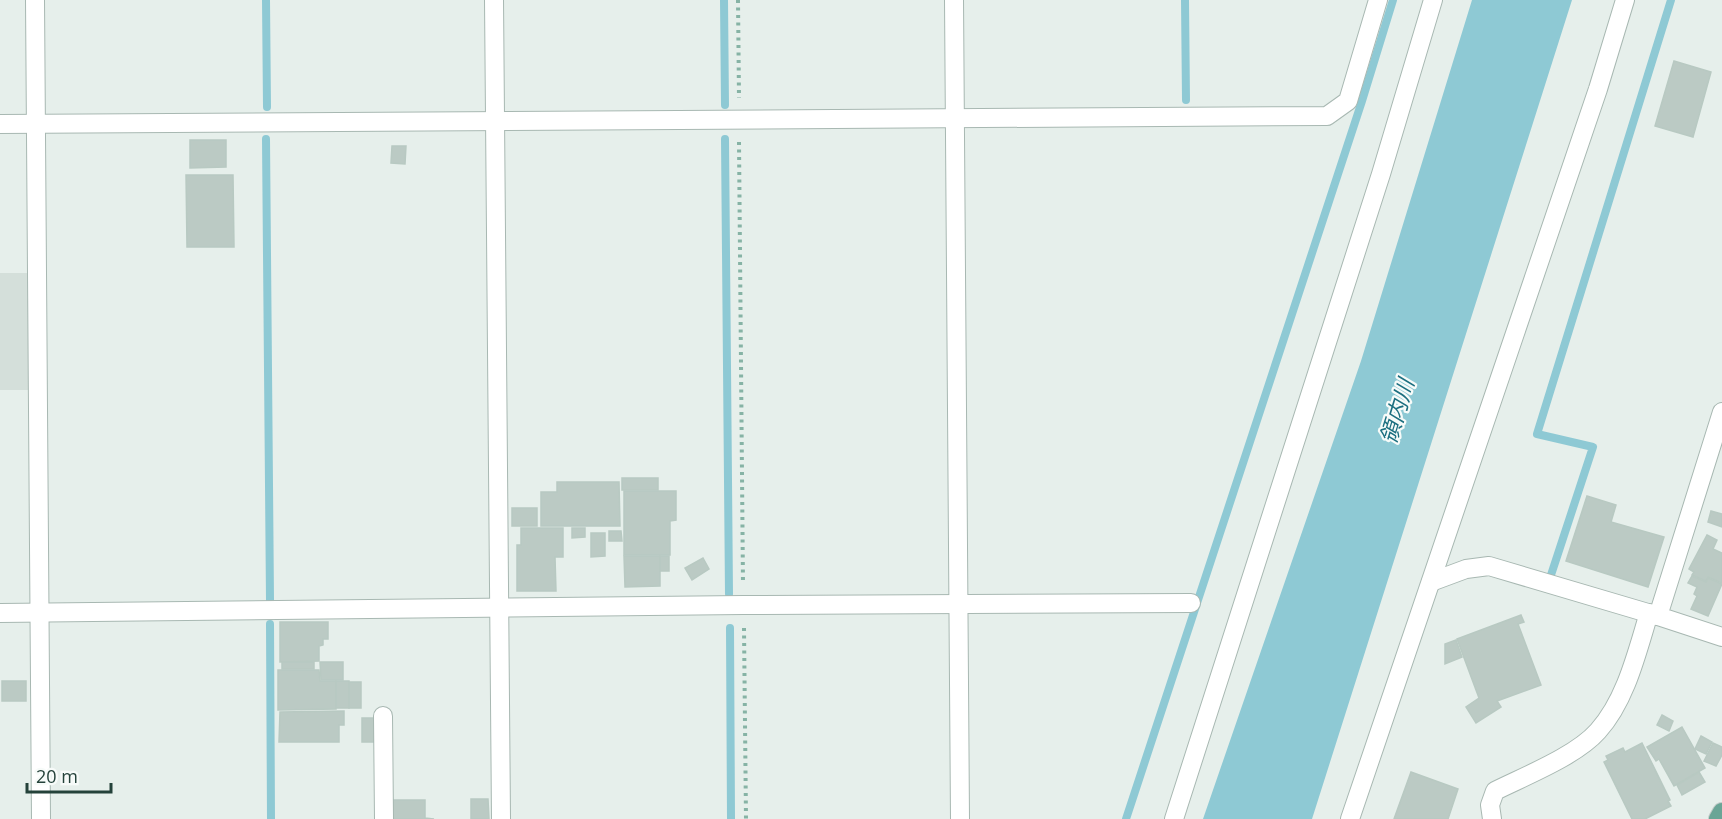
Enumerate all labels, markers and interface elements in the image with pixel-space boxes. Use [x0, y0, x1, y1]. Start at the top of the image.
water label: 領内川 [1372, 373, 1421, 447]
scale bar [27, 756, 111, 794]
text: 20 m [36, 764, 78, 788]

